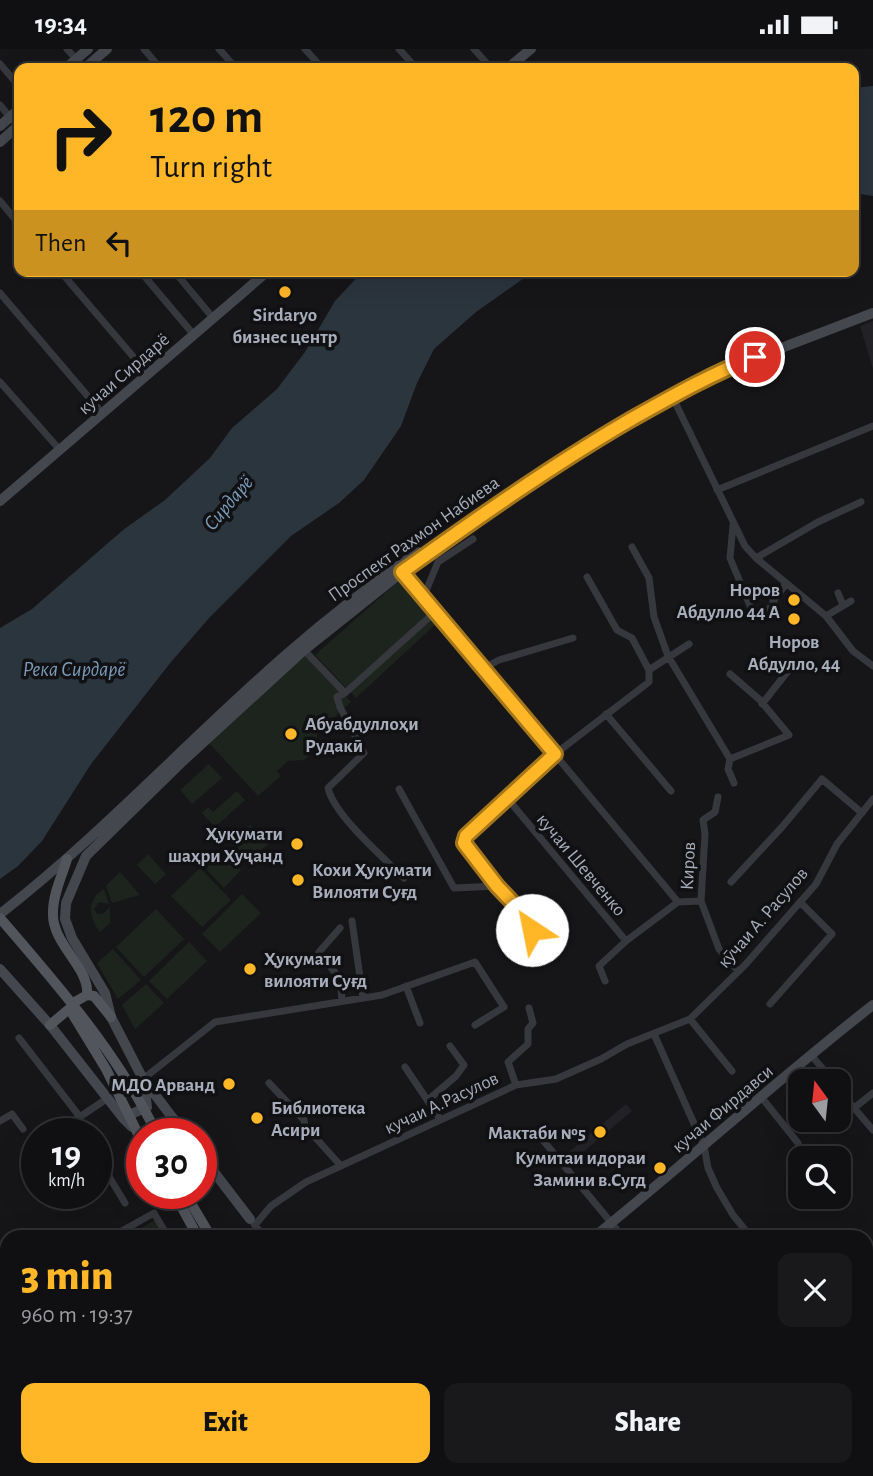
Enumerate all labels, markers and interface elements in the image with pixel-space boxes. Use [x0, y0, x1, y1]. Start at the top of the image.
text: 19:34 [35, 11, 87, 37]
icon: right [35, 91, 126, 182]
text: 120 m [150, 93, 263, 142]
text: Turn right [150, 151, 272, 183]
icon: left [100, 224, 138, 262]
text: Then [35, 230, 86, 256]
marker: Sirdaryo бизнес центр [277, 284, 293, 300]
place label: Sirdaryo бизнес центр [233, 306, 338, 347]
pin [725, 327, 785, 387]
street label: кучаи Сирдарё [75, 330, 173, 419]
icon: arrive [736, 338, 774, 376]
water label: Сирдарё [200, 472, 258, 535]
street label: Проспект Рахмон Набиева [325, 473, 503, 606]
place label: Норов Абдулло 44 А [676, 581, 781, 622]
marker: Норов Абдулло 44 А [786, 592, 802, 608]
marker: Норов Абдулло, 44 [786, 611, 802, 627]
place label: Норов Абдулло, 44 [748, 633, 841, 674]
water label: Река Сирдарё [23, 659, 125, 681]
place label: Абуабдуллоҳи Рудакӣ [305, 715, 419, 756]
marker: Абуабдуллоҳи Рудакӣ [283, 726, 299, 742]
street label: кучаи Шевченко [533, 810, 629, 920]
place label: Ҳукумати шаҳри Хуҷанд [168, 825, 283, 866]
marker: Ҳукумати шаҳри Хуҷанд [289, 836, 305, 852]
street label: Киров [678, 841, 699, 891]
place label: Кохи Ҳукумати Вилояти Суғд [312, 861, 432, 902]
street label: кӯчаи А. Расулов [714, 864, 812, 972]
marker: Кохи Ҳукумати Вилояти Суғд [290, 872, 306, 888]
position arrow [495, 893, 569, 967]
place label: Ҳукумати вилояти Суғд [264, 950, 367, 991]
marker: Ҳукумати вилояти Суғд [242, 961, 258, 977]
street label: кучаи Фирдавси [669, 1062, 777, 1157]
street label: кучаи А.Расулов [382, 1069, 502, 1138]
north arrow [788, 1069, 850, 1132]
map controls [788, 1069, 851, 1209]
place label: МДО Арванд [111, 1076, 215, 1095]
marker: МДО Арванд [221, 1076, 237, 1092]
place label: Библиотека Асири [271, 1099, 365, 1140]
marker: Библиотека Асири [249, 1110, 265, 1126]
speed limit sign: 30 [126, 1118, 217, 1209]
place label: Мактаби №5 [488, 1124, 586, 1143]
marker: Мактаби №5 [592, 1124, 608, 1140]
text: 19 [52, 1137, 81, 1172]
button: search [788, 1146, 851, 1209]
place label: Кумитаи идораи Замини в.Сугд [515, 1149, 646, 1190]
marker: Кумитаи идораи Замини в.Сугд [652, 1160, 668, 1176]
text: km/h [48, 1172, 85, 1190]
button: close [778, 1253, 852, 1327]
text: 3 min [21, 1255, 113, 1297]
text: 960 m · 19:37 [21, 1304, 133, 1327]
button: Exit [21, 1383, 430, 1463]
button: Share [444, 1383, 852, 1463]

